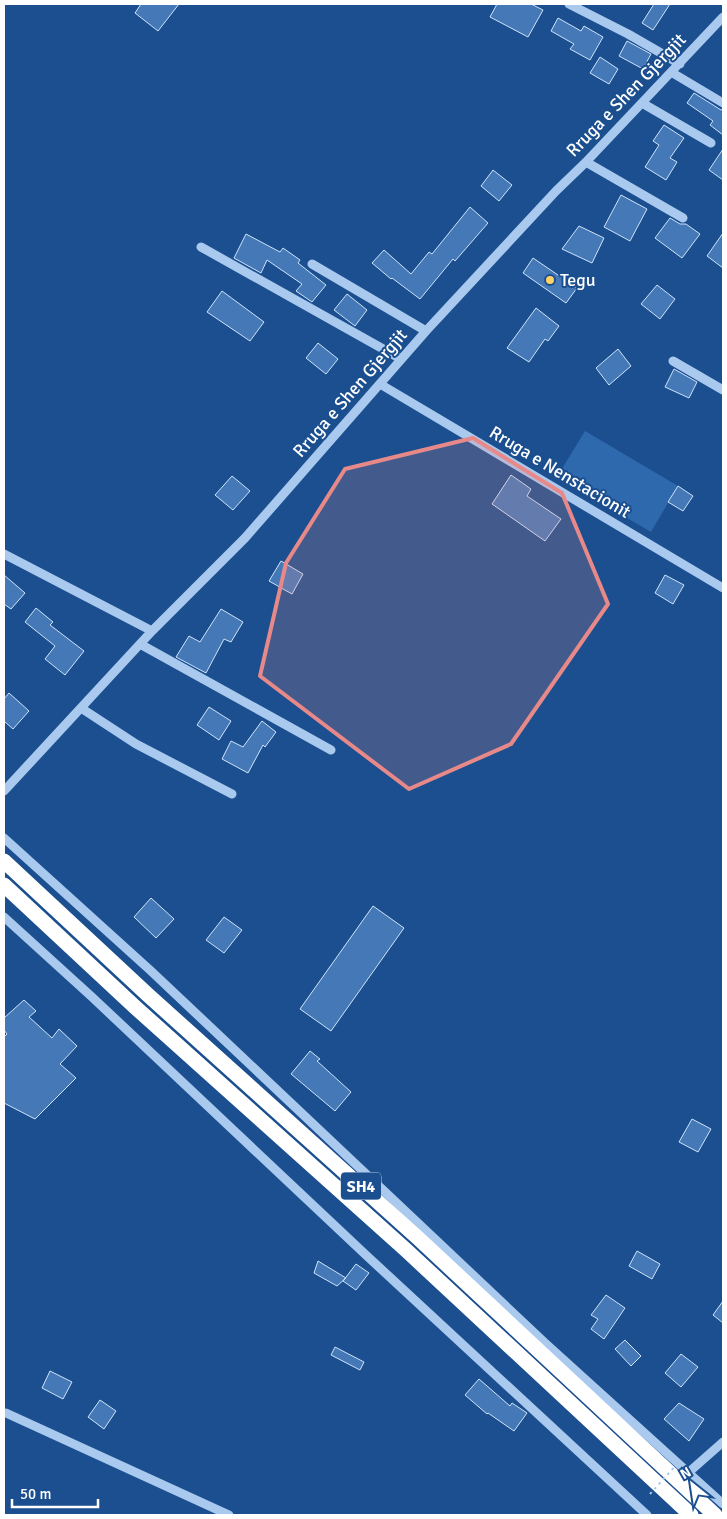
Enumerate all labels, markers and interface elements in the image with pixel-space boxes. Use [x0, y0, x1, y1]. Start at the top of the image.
street label: Rruga e Shen Gjergjit [561, 29, 691, 161]
place label: Tegu [560, 269, 596, 291]
marker: Tegu [544, 274, 556, 286]
street label: Rruga e Shen Gjergjit [288, 324, 412, 462]
street label: Rruga e Nenstacionit [485, 421, 635, 523]
road number: SH4 [341, 1172, 381, 1200]
north arrow [667, 1459, 717, 1509]
text: N [677, 1463, 694, 1483]
scale bar [12, 1476, 99, 1508]
text: 50 m [20, 1485, 51, 1503]

